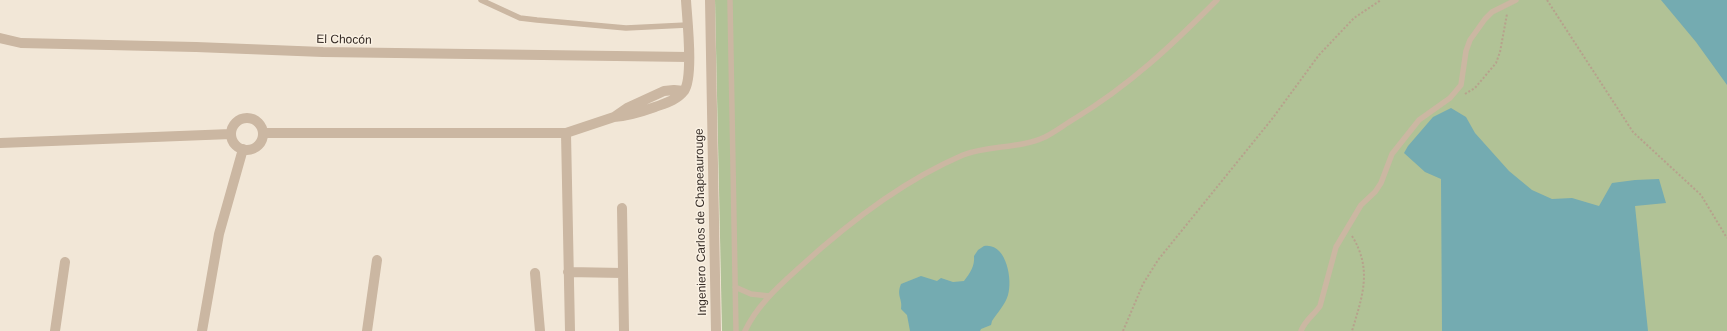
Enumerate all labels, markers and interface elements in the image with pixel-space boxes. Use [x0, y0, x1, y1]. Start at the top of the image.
street label: El Chocón [316, 32, 372, 48]
street label: Ingeniero Carlos de Chapeaurouge [692, 128, 710, 316]

